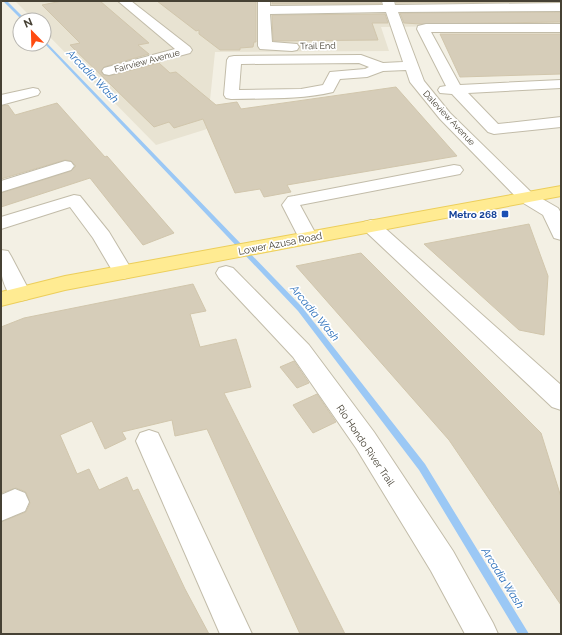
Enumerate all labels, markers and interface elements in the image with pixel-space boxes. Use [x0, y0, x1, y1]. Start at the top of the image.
north arrow [12, 12, 52, 52]
text: N [22, 16, 35, 31]
street label: Trail End [300, 41, 336, 51]
water label: Arcadia Wash [63, 46, 121, 106]
street label: Fairview Avenue [113, 47, 181, 75]
street label: Daleview Avenue [421, 88, 478, 148]
place label: Metro 268 [449, 209, 497, 220]
marker: Metro 268 [500, 209, 510, 219]
street label: Lower Azusa Road [237, 230, 323, 257]
water label: Arcadia Wash [287, 282, 342, 344]
street label: Rio Hondo River Trail [334, 403, 397, 488]
water label: Arcadia Wash [478, 545, 526, 611]

